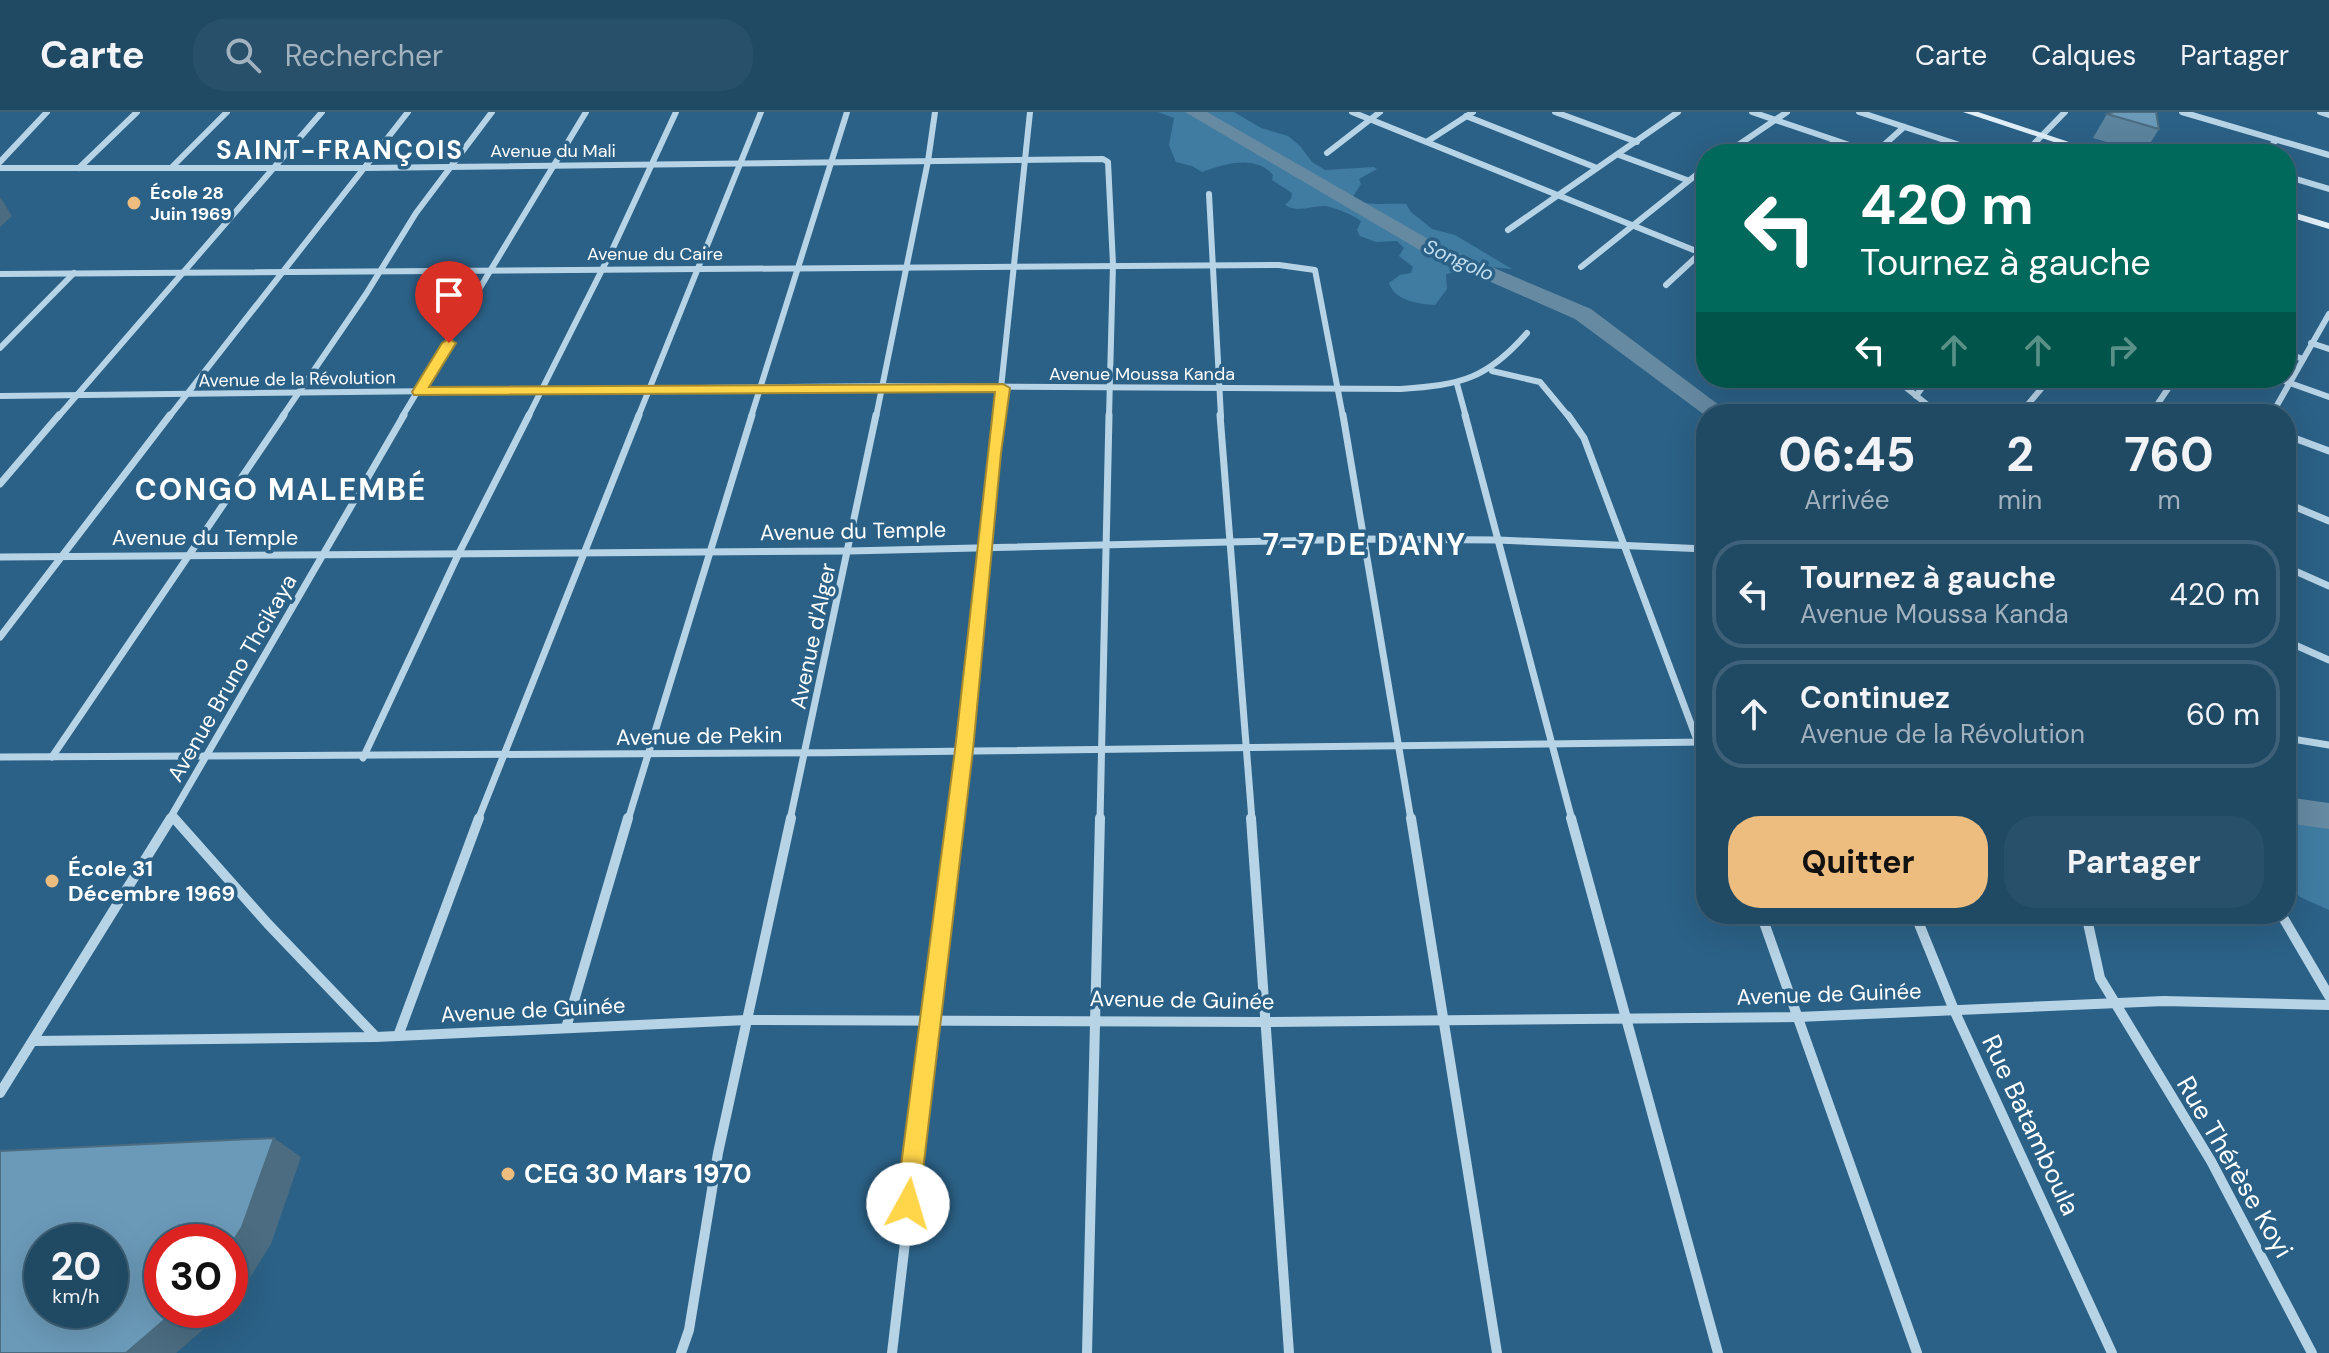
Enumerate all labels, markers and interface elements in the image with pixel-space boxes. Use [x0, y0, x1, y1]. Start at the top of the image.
search box [193, 19, 753, 91]
text: Carte [40, 30, 145, 80]
icon: search [221, 33, 265, 77]
text: Rechercher [285, 36, 443, 75]
text: Carte [1915, 37, 1987, 74]
text: Calques [2031, 37, 2136, 74]
text: Partager [2180, 37, 2289, 74]
district label: SAINT-FRANÇOIS [216, 133, 464, 167]
street label: Avenue du Mali [490, 139, 616, 163]
text: 420 m [1860, 168, 2034, 241]
icon: left [1728, 176, 1832, 280]
place label: École 28 Juin 1969 [150, 181, 232, 226]
marker: École 28 Juin 1969 [125, 194, 143, 212]
water label: Songolo [1420, 233, 1498, 287]
text: Tournez à gauche [1860, 239, 2151, 286]
street label: Avenue du Caire [587, 242, 723, 266]
pin [415, 261, 483, 343]
icon: arrive [427, 273, 471, 317]
icon: left [1848, 328, 1892, 372]
icon: ahead [1932, 328, 1976, 372]
icon: ahead [2016, 328, 2060, 372]
icon: right [2100, 328, 2144, 372]
street label: Avenue Moussa Kanda [1049, 362, 1235, 386]
street label: Avenue de la Révolution [198, 365, 396, 393]
text: 06:45 [1778, 423, 1916, 486]
text: 2 [2006, 423, 2034, 486]
text: 760 [2124, 423, 2214, 486]
district label: CONGO MALEMBÉ [135, 470, 427, 509]
text: Arrivée [1804, 483, 1890, 517]
text: min [1998, 483, 2042, 517]
text: m [2158, 483, 2181, 517]
street label: Avenue du Temple [760, 515, 946, 547]
street label: Avenue du Temple [112, 523, 298, 552]
district label: 7-7 DE DANY [1263, 525, 1467, 564]
text: Tournez à gauche [1800, 558, 2056, 597]
street label: Avenue d'Alger [783, 560, 843, 712]
street label: Avenue Bruno Thcikaya [161, 569, 303, 787]
icon: left [1732, 572, 1776, 616]
text: 420 m [2170, 575, 2260, 614]
text: Avenue Moussa Kanda [1800, 597, 2069, 631]
text: Continuez [1800, 678, 1950, 717]
icon: ahead [1732, 692, 1776, 736]
text: 60 m [2186, 695, 2260, 734]
text: Avenue de la Révolution [1800, 717, 2085, 751]
street label: Avenue de Pekin [616, 720, 782, 752]
button: Quitter [1728, 816, 1988, 908]
button: Partager [2004, 816, 2264, 908]
place label: École 31 Décembre 1969 [68, 854, 235, 908]
marker: École 31 Décembre 1969 [43, 872, 61, 890]
street label: Avenue de Guinée [1736, 976, 1922, 1012]
street label: Avenue de Guinée [1089, 984, 1275, 1016]
street label: Avenue de Guinée [440, 991, 626, 1029]
street label: Rue Batamboula [1974, 1029, 2088, 1221]
street label: Rue Thérèse Koyi [2169, 1070, 2301, 1264]
place label: CEG 30 Mars 1970 [524, 1157, 751, 1191]
position arrow [866, 1162, 950, 1246]
marker: CEG 30 Mars 1970 [499, 1165, 517, 1183]
speed limit sign: 30 [144, 1224, 248, 1328]
text: 20 [50, 1240, 102, 1292]
text: km/h [52, 1283, 100, 1309]

